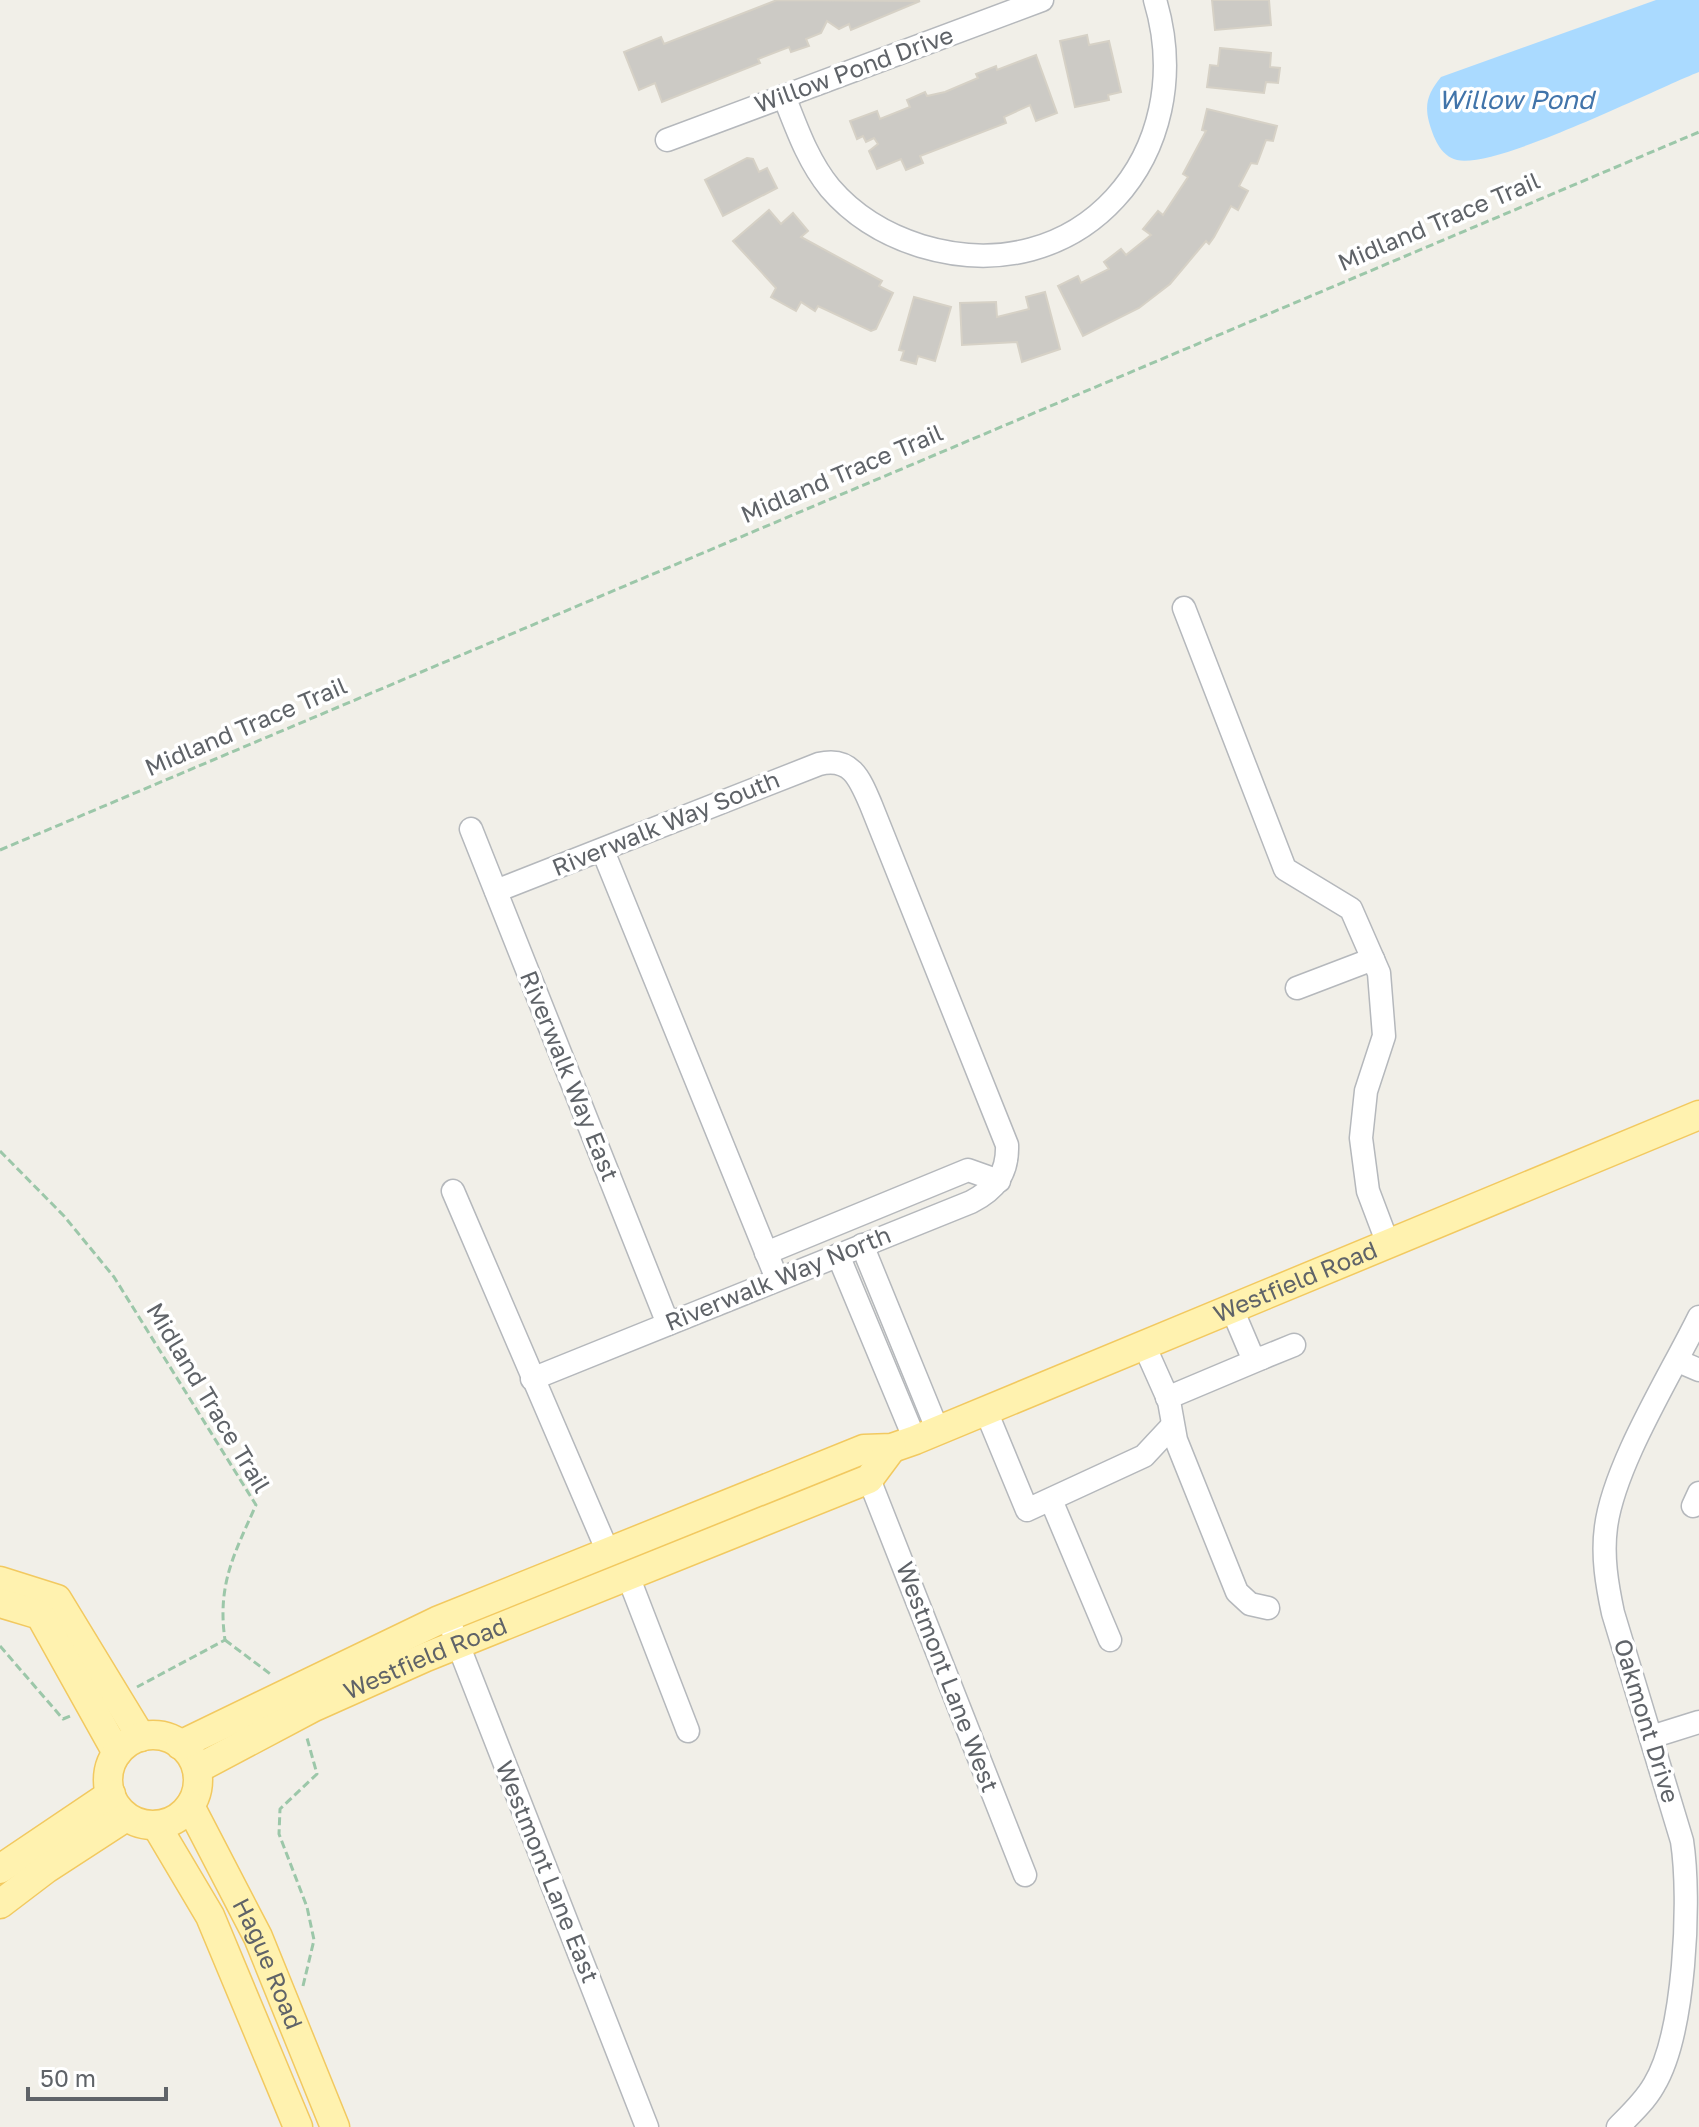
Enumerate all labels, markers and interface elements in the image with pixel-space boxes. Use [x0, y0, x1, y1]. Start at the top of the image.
street label: Willow Pond Drive [750, 19, 957, 118]
water label: Willow Pond [1438, 84, 1597, 115]
street label: Midland Trace Trail [1333, 165, 1544, 276]
street label: Midland Trace Trail [736, 417, 947, 528]
street label: Midland Trace Trail [140, 670, 351, 781]
street label: Riverwalk Way South [548, 764, 783, 881]
street label: Riverwalk Way East [515, 966, 626, 1185]
street label: Riverwalk Way North [660, 1219, 894, 1336]
street label: Westfield Road [1209, 1234, 1381, 1328]
street label: Midland Trace Trail [141, 1297, 277, 1497]
street label: Westmont Lane West [891, 1557, 1006, 1796]
street label: Westfield Road [339, 1610, 511, 1705]
street label: Oakmont Drive [1609, 1635, 1686, 1806]
street label: Westmont Lane East [491, 1756, 606, 1987]
street label: Hague Road [227, 1893, 310, 2033]
scale bar [28, 2051, 166, 2101]
text: 50 m [40, 2063, 96, 2092]

